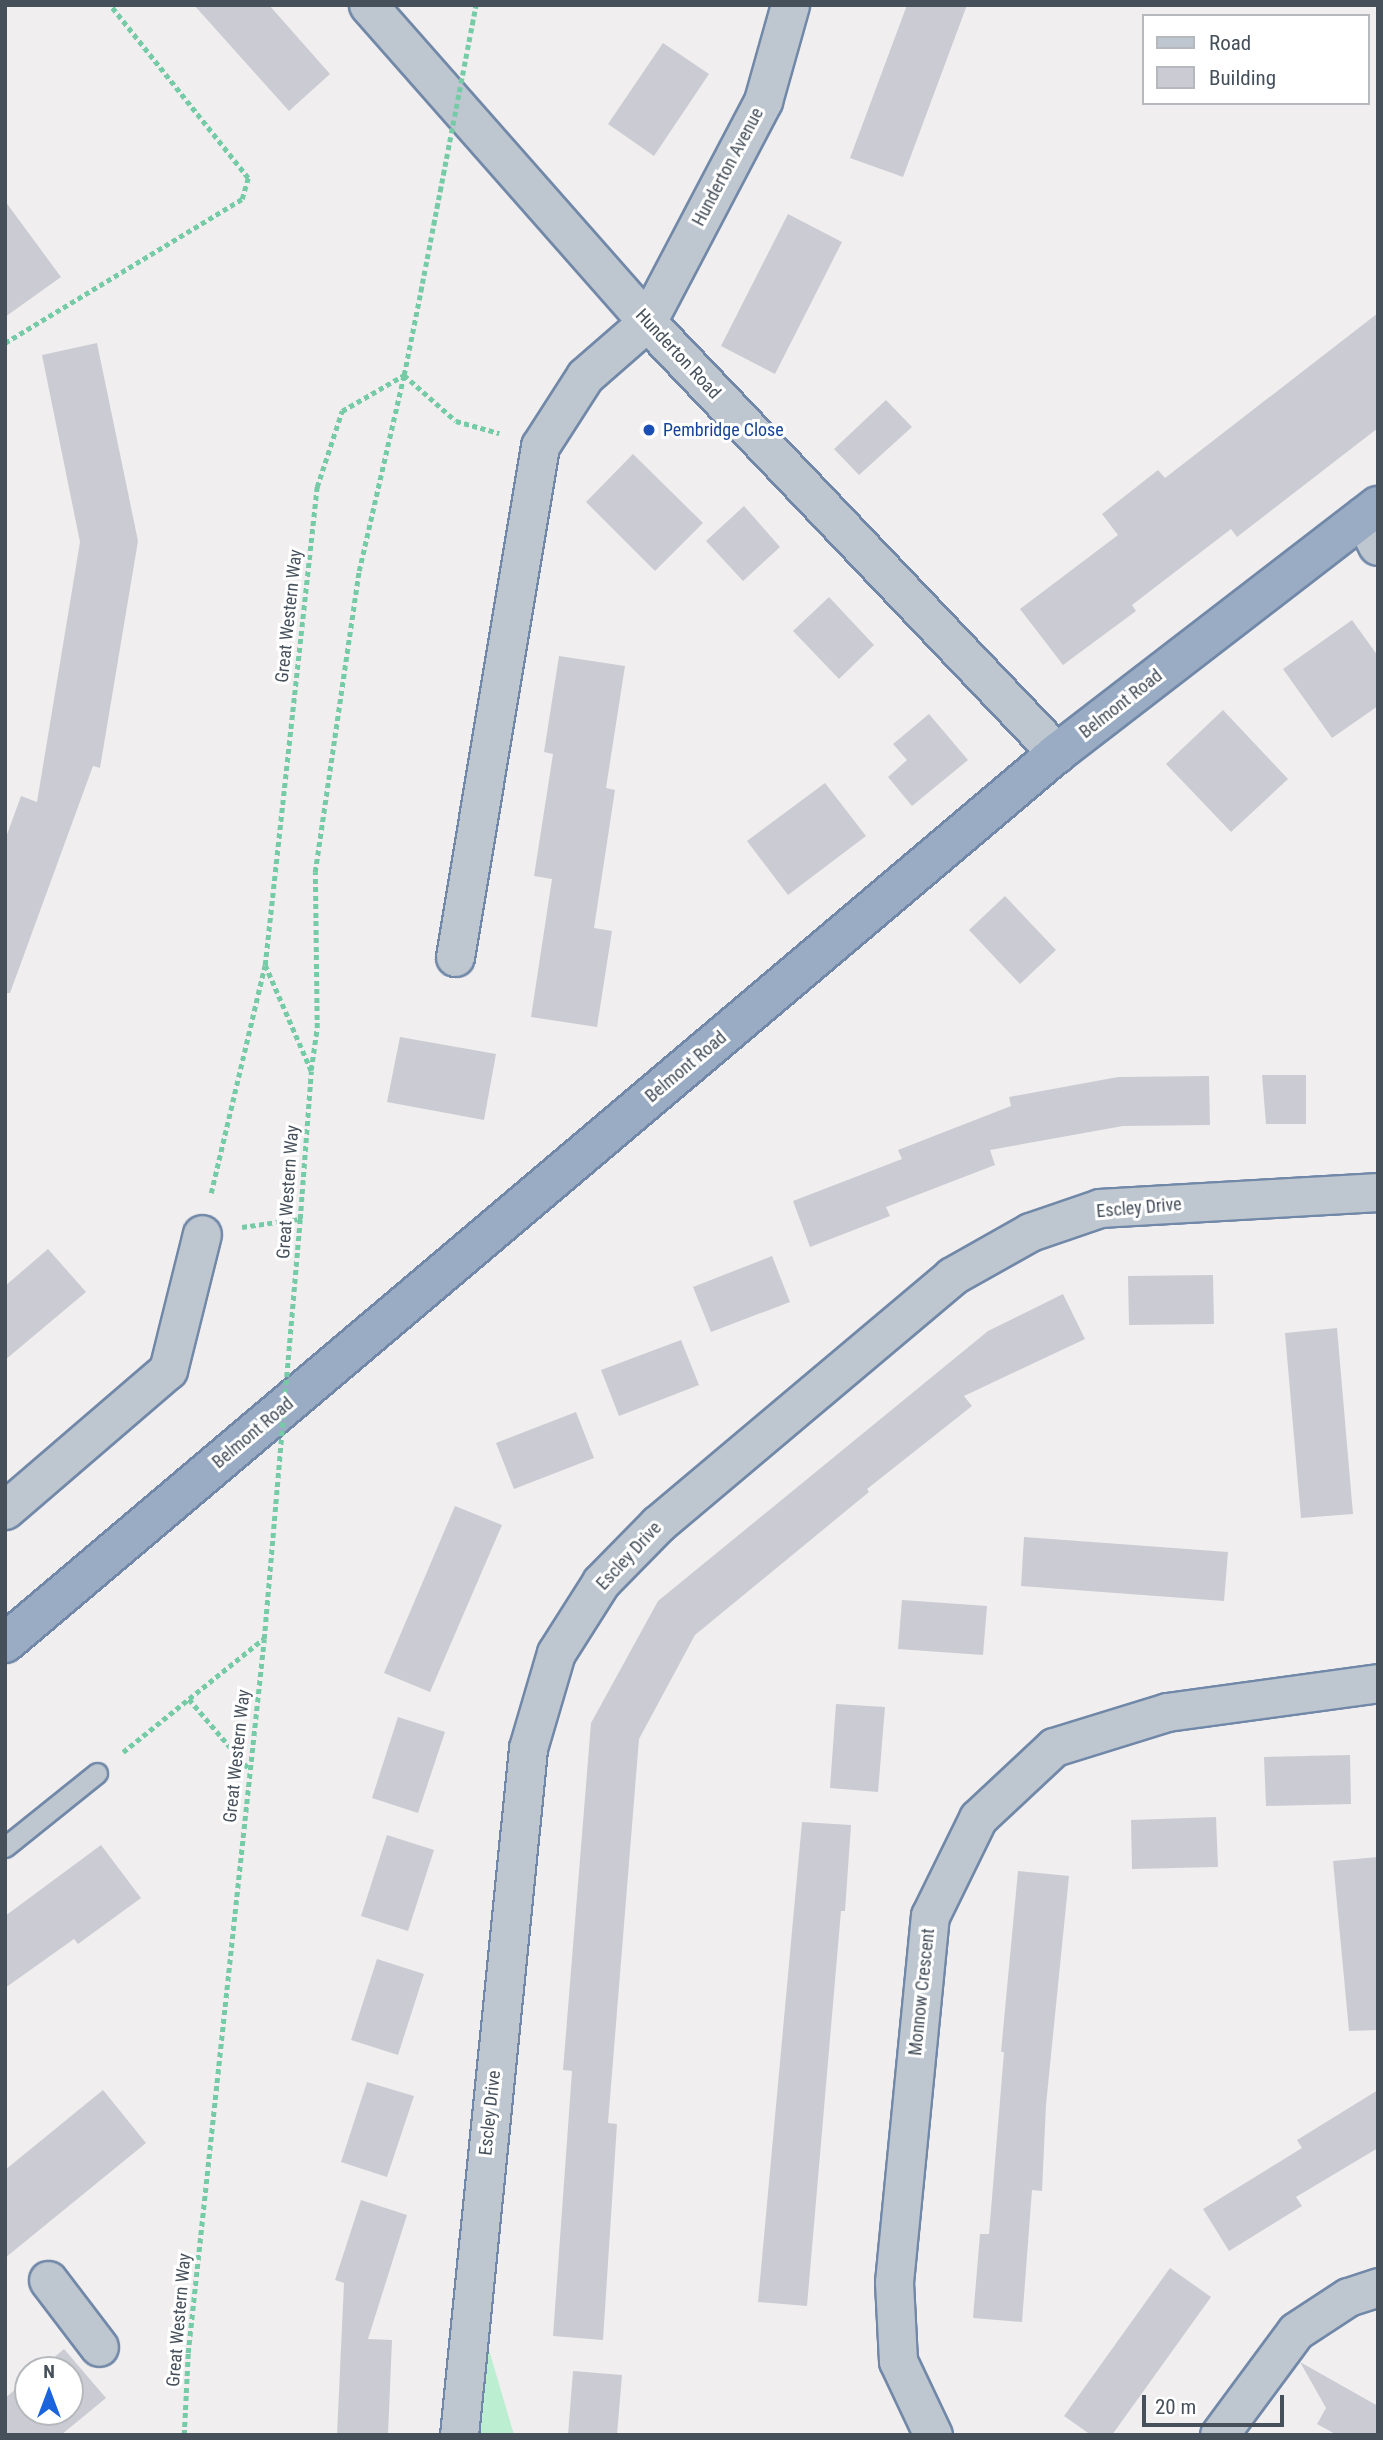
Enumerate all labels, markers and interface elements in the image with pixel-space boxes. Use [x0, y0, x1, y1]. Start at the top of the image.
legend [1142, 14, 1369, 105]
text: Road [1209, 31, 1251, 55]
text: Building [1209, 66, 1276, 90]
street label: Hunderton Avenue [688, 104, 768, 230]
street label: Hunderton Road [631, 305, 725, 403]
place label: Pembridge Close [663, 419, 784, 441]
marker: Pembridge Close [641, 422, 657, 438]
street label: Great Western Way [271, 548, 307, 684]
street label: Belmont Road [1075, 665, 1167, 743]
street label: Belmont Road [641, 1027, 731, 1107]
street label: Great Western Way [273, 1124, 303, 1260]
street label: Escley Drive [1095, 1194, 1183, 1222]
street label: Belmont Road [208, 1393, 298, 1473]
street label: Escley Drive [592, 1517, 666, 1595]
street label: Great Western Way [219, 1688, 255, 1824]
street label: Monnow Crescent [905, 1927, 939, 2057]
street label: Escley Drive [475, 2069, 505, 2157]
street label: Great Western Way [162, 2252, 196, 2388]
north arrow [14, 2356, 84, 2426]
text: N [43, 2360, 55, 2383]
scale bar [1145, 2380, 1287, 2424]
text: 20 m [1155, 2395, 1196, 2419]

